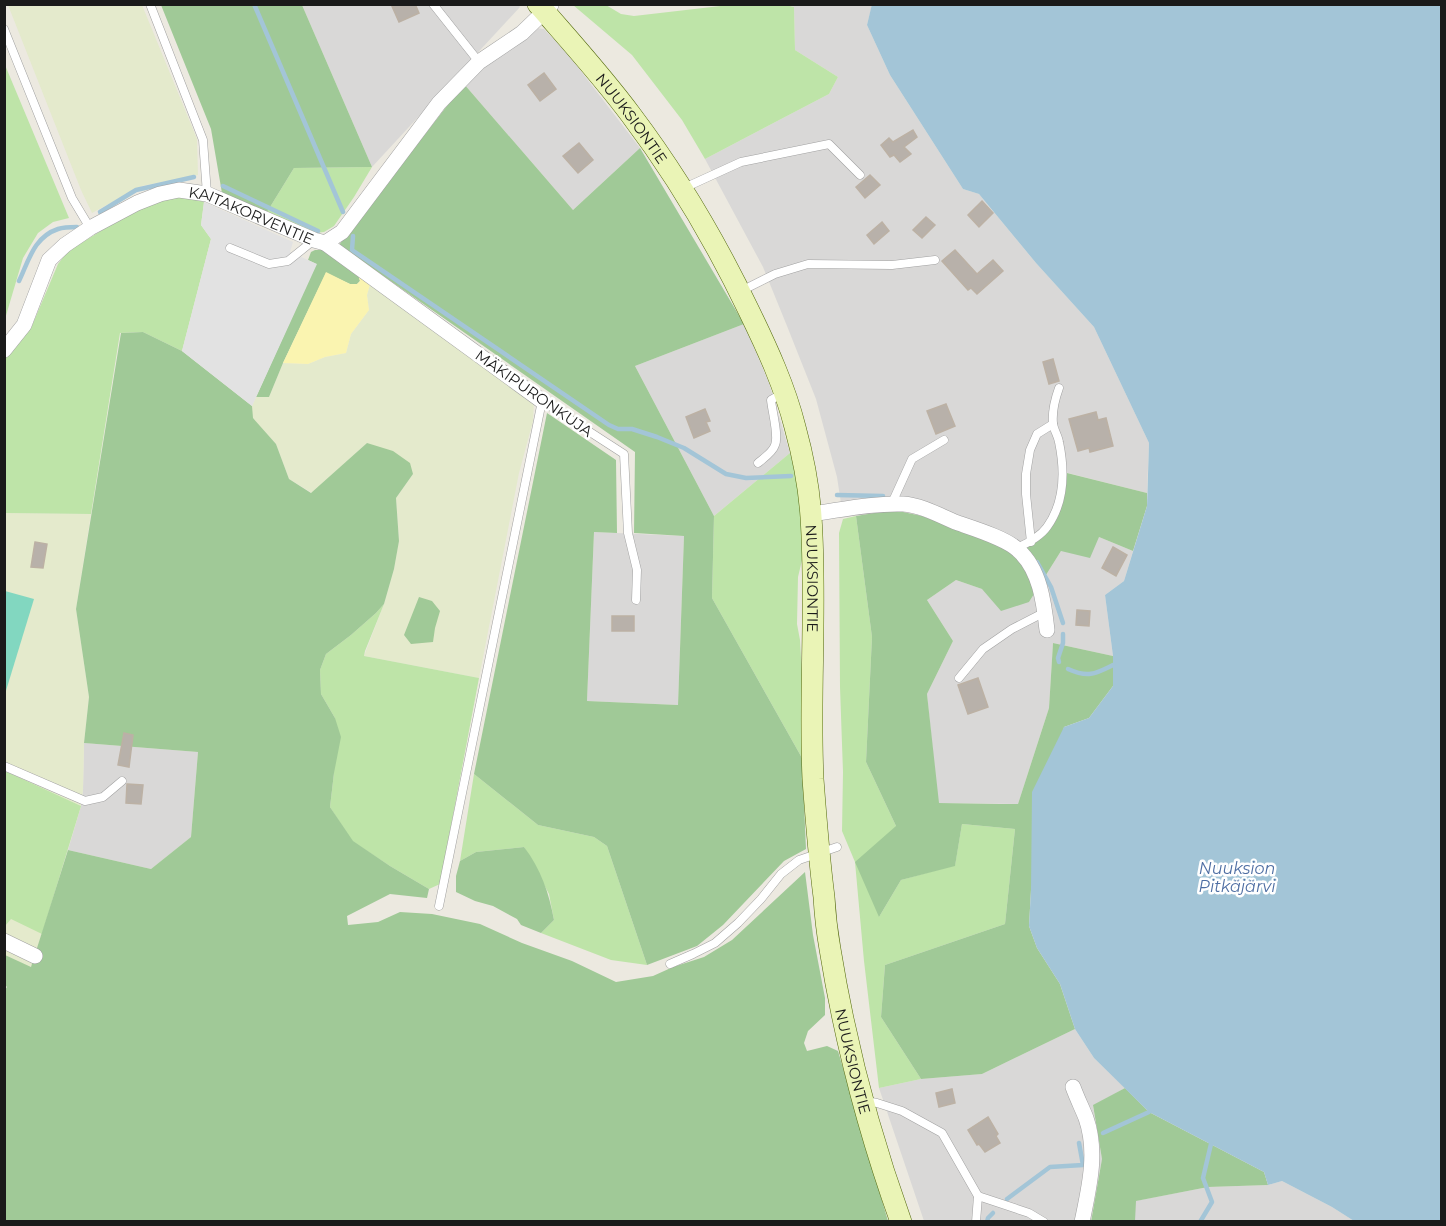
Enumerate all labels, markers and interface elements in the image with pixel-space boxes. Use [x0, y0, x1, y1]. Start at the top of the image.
street label: NUUKSIONTIE [592, 69, 672, 167]
street label: KAITAKORVENTIE [188, 182, 317, 248]
street label: MÄKIPURONKUJA [472, 345, 597, 441]
street label: NUUKSIONTIE [802, 524, 823, 633]
water label: Nuuksion Pitkäjärvi [1198, 859, 1276, 896]
street label: NUUKSIONTIE [832, 1006, 875, 1116]

